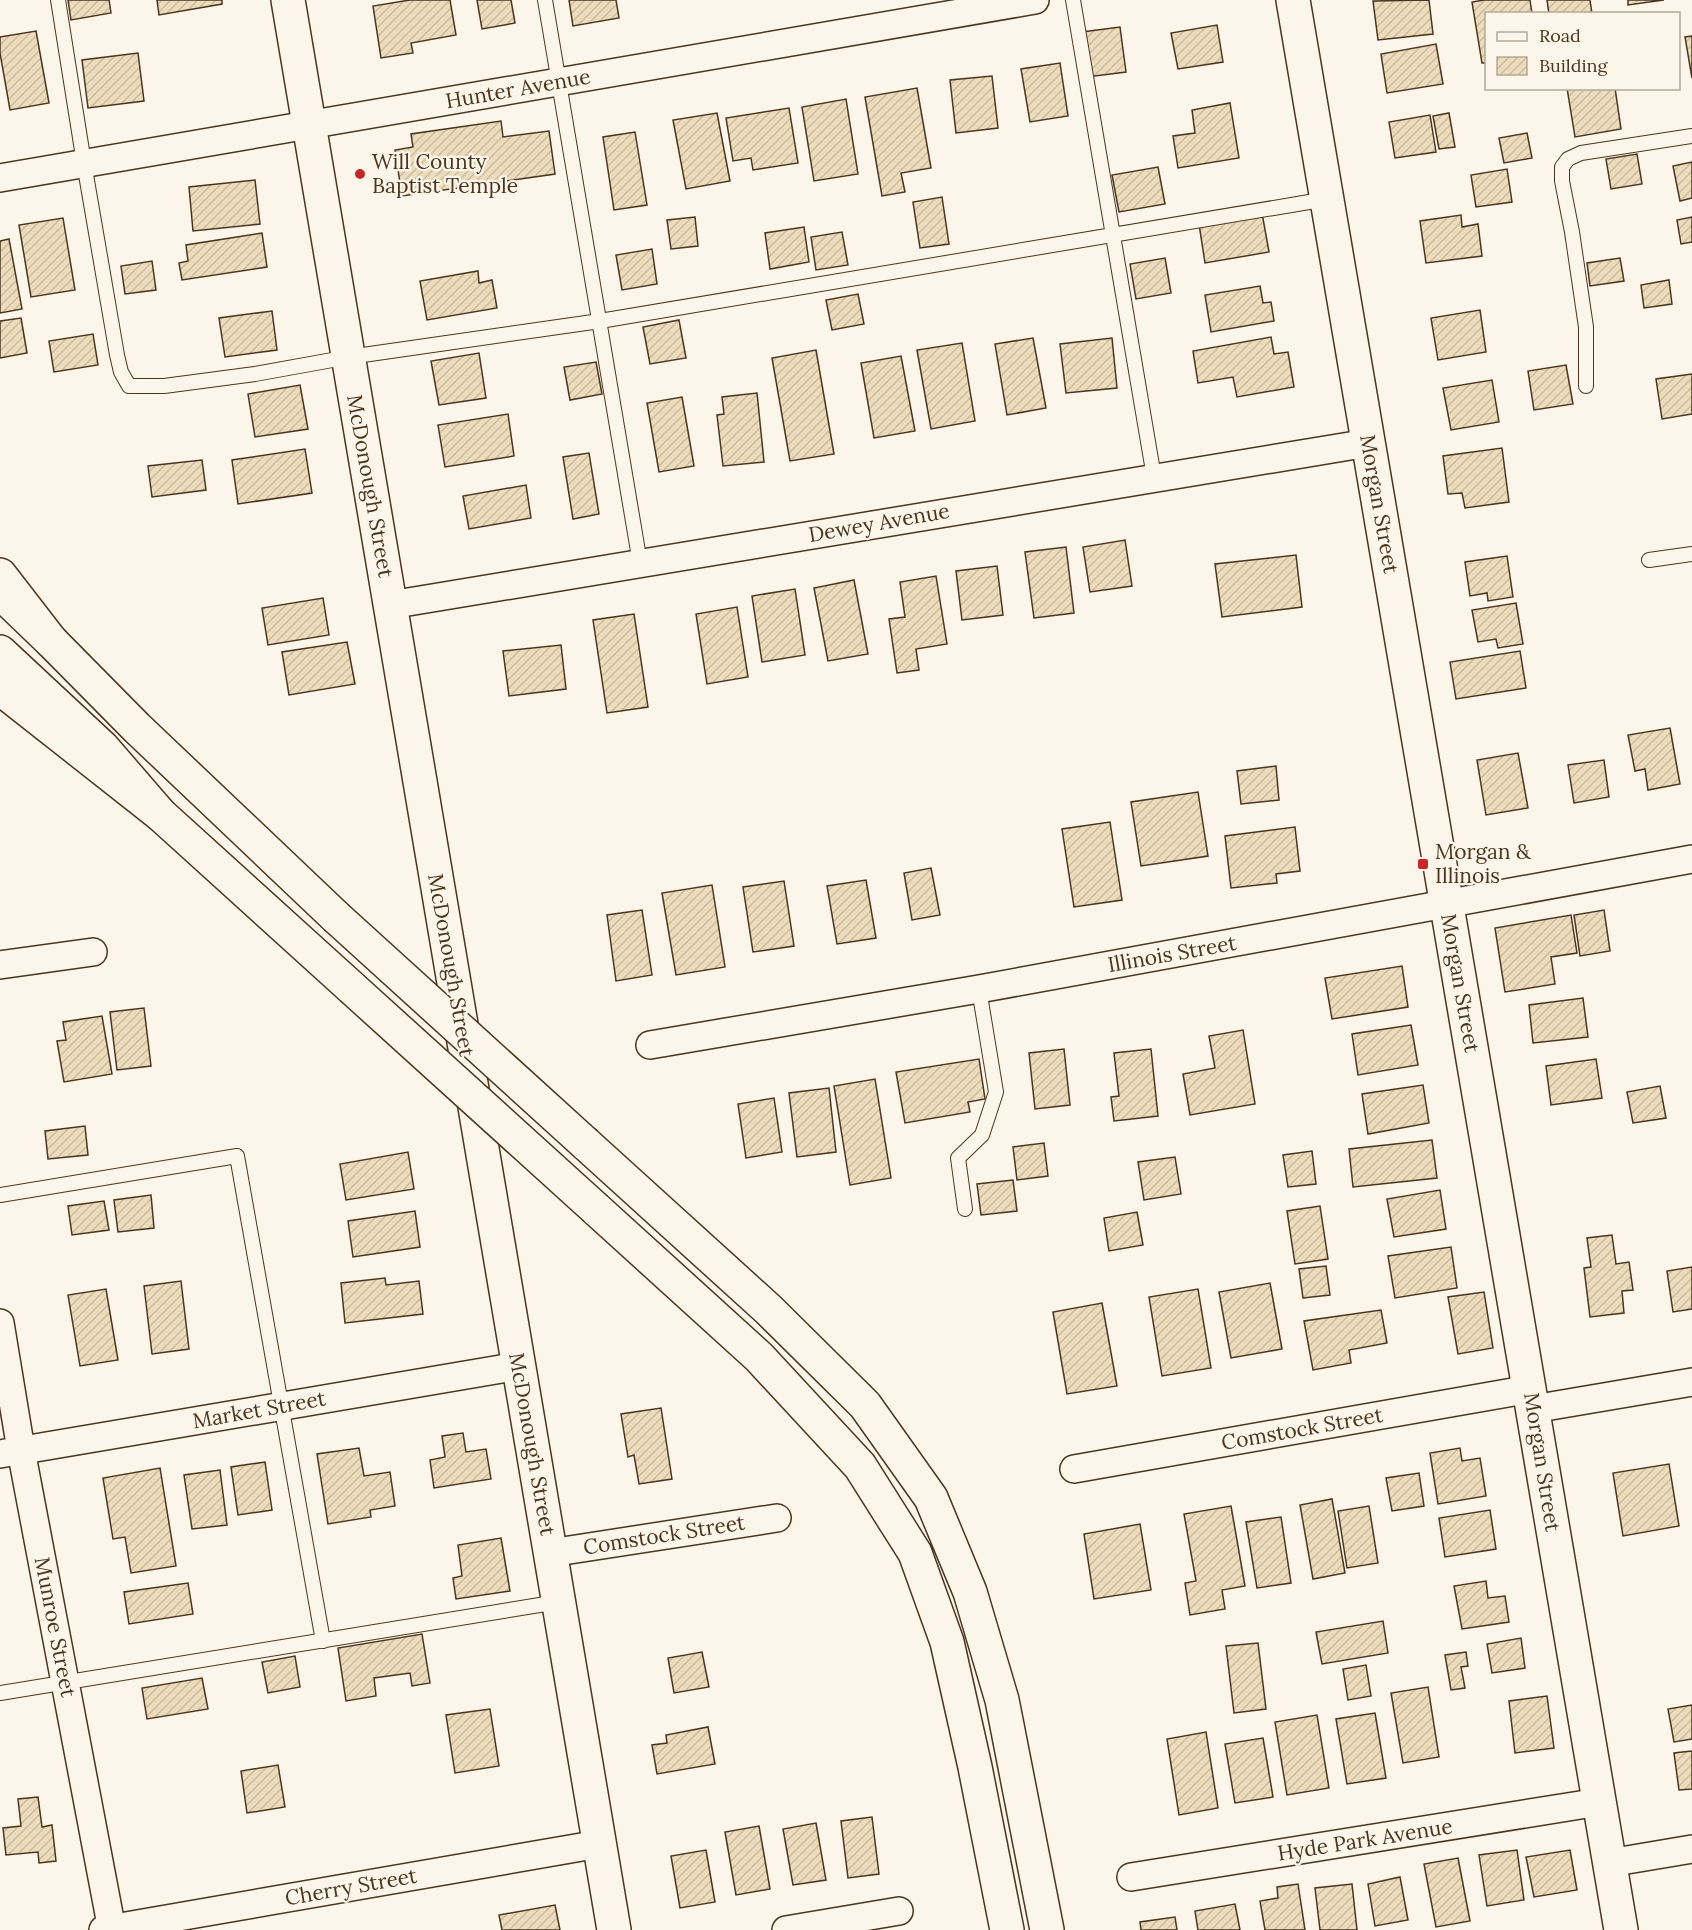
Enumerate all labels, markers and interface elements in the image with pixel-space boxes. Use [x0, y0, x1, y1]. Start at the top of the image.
legend [1485, 12, 1680, 90]
text: Road [1539, 24, 1581, 47]
text: Building [1539, 54, 1609, 77]
street label: Hunter Avenue [443, 62, 592, 115]
place label: Will County Baptist Temple [372, 148, 518, 199]
marker: Will County Baptist Temple [353, 167, 367, 181]
street label: McDonough Street [341, 392, 400, 580]
street label: Morgan Street [1354, 432, 1405, 576]
street label: Dewey Avenue [806, 497, 952, 548]
place label: Morgan & Illinois [1435, 838, 1531, 889]
marker: Morgan & Illinois [1416, 857, 1430, 871]
street label: McDonough Street [422, 871, 481, 1059]
street label: Morgan Street [1435, 911, 1486, 1055]
street label: Illinois Street [1106, 929, 1239, 978]
street label: McDonough Street [503, 1350, 562, 1538]
street label: Market Street [190, 1384, 328, 1434]
street label: Morgan Street [1518, 1390, 1567, 1534]
street label: Comstock Street [1219, 1401, 1386, 1456]
street label: Comstock Street [581, 1508, 748, 1561]
street label: Munroe Street [29, 1555, 82, 1700]
street label: Hyde Park Avenue [1275, 1812, 1454, 1867]
street label: Cherry Street [283, 1861, 420, 1911]

